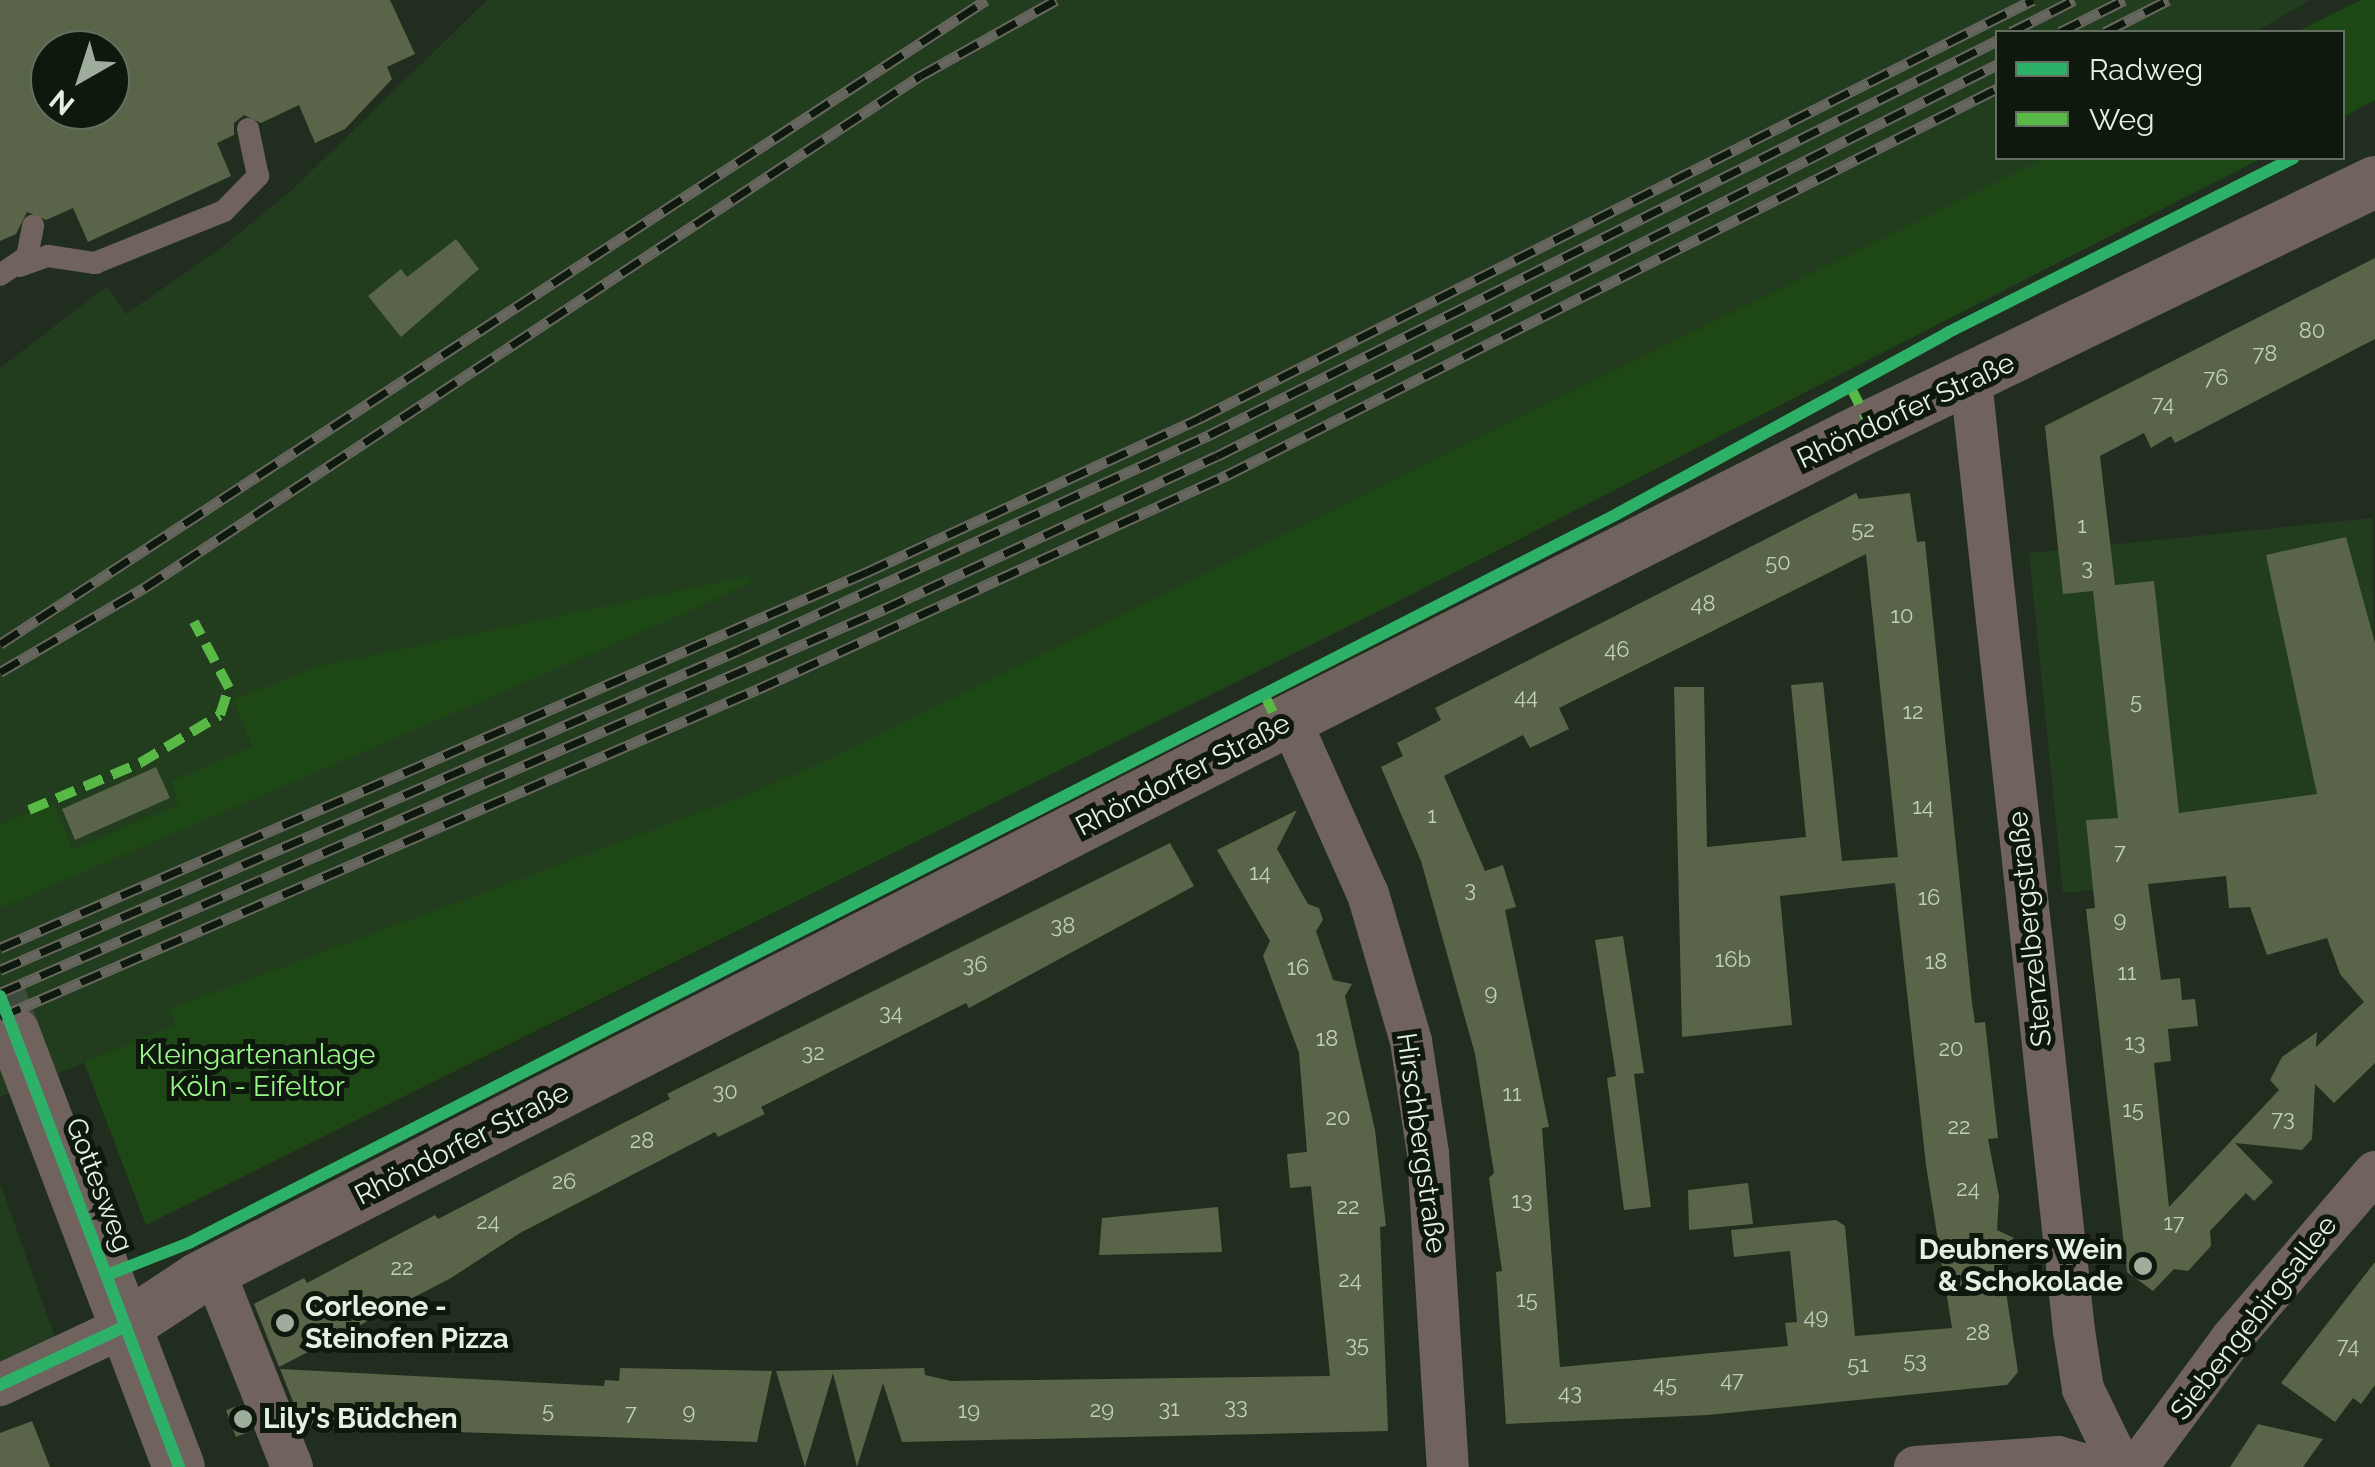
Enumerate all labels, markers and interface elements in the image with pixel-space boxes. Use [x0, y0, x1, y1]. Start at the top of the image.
north arrow [30, 30, 130, 130]
legend [1995, 30, 2345, 160]
text: Radweg [2089, 52, 2203, 87]
text: N [43, 83, 81, 122]
text: Weg [2089, 102, 2155, 137]
house number: 80 [2299, 318, 2325, 344]
house number: 78 [2253, 341, 2277, 367]
street label: Rhöndorfer Straße [1792, 346, 2020, 476]
house number: 76 [2203, 365, 2229, 391]
house number: 74 [2152, 391, 2174, 417]
house number: 1 [2077, 513, 2087, 539]
house number: 52 [1851, 517, 1875, 543]
house number: 50 [1765, 550, 1791, 576]
house number: 3 [2081, 555, 2093, 581]
house number: 48 [1690, 591, 1716, 617]
house number: 10 [1891, 603, 1913, 629]
house number: 46 [1604, 637, 1630, 663]
house number: 44 [1514, 684, 1538, 710]
house number: 5 [2130, 689, 2142, 715]
house number: 12 [1903, 699, 1923, 725]
street label: Rhöndorfer Straße [1070, 706, 1296, 844]
house number: 14 [1912, 794, 1934, 820]
house number: 1 [1427, 803, 1437, 829]
street label: Stenzelbergstraße [2001, 810, 2059, 1048]
house number: 7 [2114, 839, 2126, 865]
house number: 14 [1249, 860, 1271, 886]
house number: 3 [1464, 877, 1476, 903]
house number: 16 [1918, 885, 1940, 911]
house number: 9 [2114, 907, 2126, 933]
house number: 38 [1051, 913, 1075, 939]
house number: 16b [1715, 947, 1751, 973]
house number: 18 [1925, 949, 1947, 975]
house number: 36 [962, 952, 988, 978]
house number: 16 [1287, 955, 1309, 981]
house number: 11 [2118, 960, 2136, 986]
house number: 9 [1485, 980, 1497, 1006]
house number: 34 [879, 1000, 903, 1026]
house number: 18 [1316, 1026, 1338, 1052]
house number: 13 [2124, 1030, 2146, 1056]
street label: Hirschbergstraße [1389, 1031, 1453, 1255]
house number: 20 [1939, 1036, 1963, 1062]
park label: Kleingartenanlage Köln - Eifeltor [139, 1038, 375, 1104]
house number: 32 [801, 1040, 825, 1066]
street label: Rhöndorfer Straße [349, 1075, 575, 1213]
house number: 30 [712, 1079, 738, 1105]
house number: 11 [1503, 1081, 1521, 1107]
house number: 15 [2122, 1097, 2144, 1123]
house number: 20 [1326, 1105, 1350, 1131]
house number: 73 [2271, 1106, 2295, 1132]
street label: Gottesweg [58, 1113, 140, 1257]
house number: 22 [1948, 1114, 1970, 1140]
house number: 28 [630, 1128, 654, 1154]
house number: 26 [552, 1169, 576, 1195]
house number: 24 [1956, 1176, 1980, 1202]
house number: 13 [1511, 1188, 1533, 1214]
house number: 22 [1337, 1194, 1359, 1220]
house number: 24 [476, 1209, 500, 1235]
street label: Siebengebirgsallee [2164, 1209, 2344, 1427]
house number: 17 [2163, 1210, 2185, 1236]
place label: Deubners Wein & Schokolade [1918, 1233, 2123, 1299]
house number: 22 [391, 1255, 413, 1281]
marker: Deubners Wein & Schokolade [2132, 1255, 2154, 1277]
house number: 24 [1338, 1267, 1362, 1293]
house number: 15 [1516, 1287, 1538, 1313]
place label: Corleone - Steinofen Pizza [305, 1290, 509, 1356]
house number: 49 [1804, 1304, 1828, 1330]
marker: Corleone - Steinofen Pizza [274, 1312, 296, 1334]
house number: 28 [1966, 1320, 1990, 1346]
house number: 35 [1345, 1332, 1369, 1358]
house number: 74 [2337, 1333, 2359, 1359]
house number: 53 [1903, 1348, 1927, 1374]
house number: 51 [1847, 1352, 1869, 1378]
house number: 47 [1720, 1367, 1744, 1393]
house number: 45 [1653, 1372, 1677, 1398]
house number: 43 [1558, 1380, 1582, 1406]
house number: 33 [1224, 1394, 1248, 1420]
house number: 31 [1158, 1396, 1180, 1422]
house number: 29 [1090, 1397, 1114, 1423]
house number: 5 [542, 1398, 554, 1424]
house number: 19 [958, 1398, 980, 1424]
house number: 9 [683, 1399, 695, 1425]
house number: 7 [625, 1400, 637, 1426]
place label: Lily's Büdchen [263, 1402, 458, 1436]
marker: Lily's Büdchen [232, 1408, 254, 1430]

